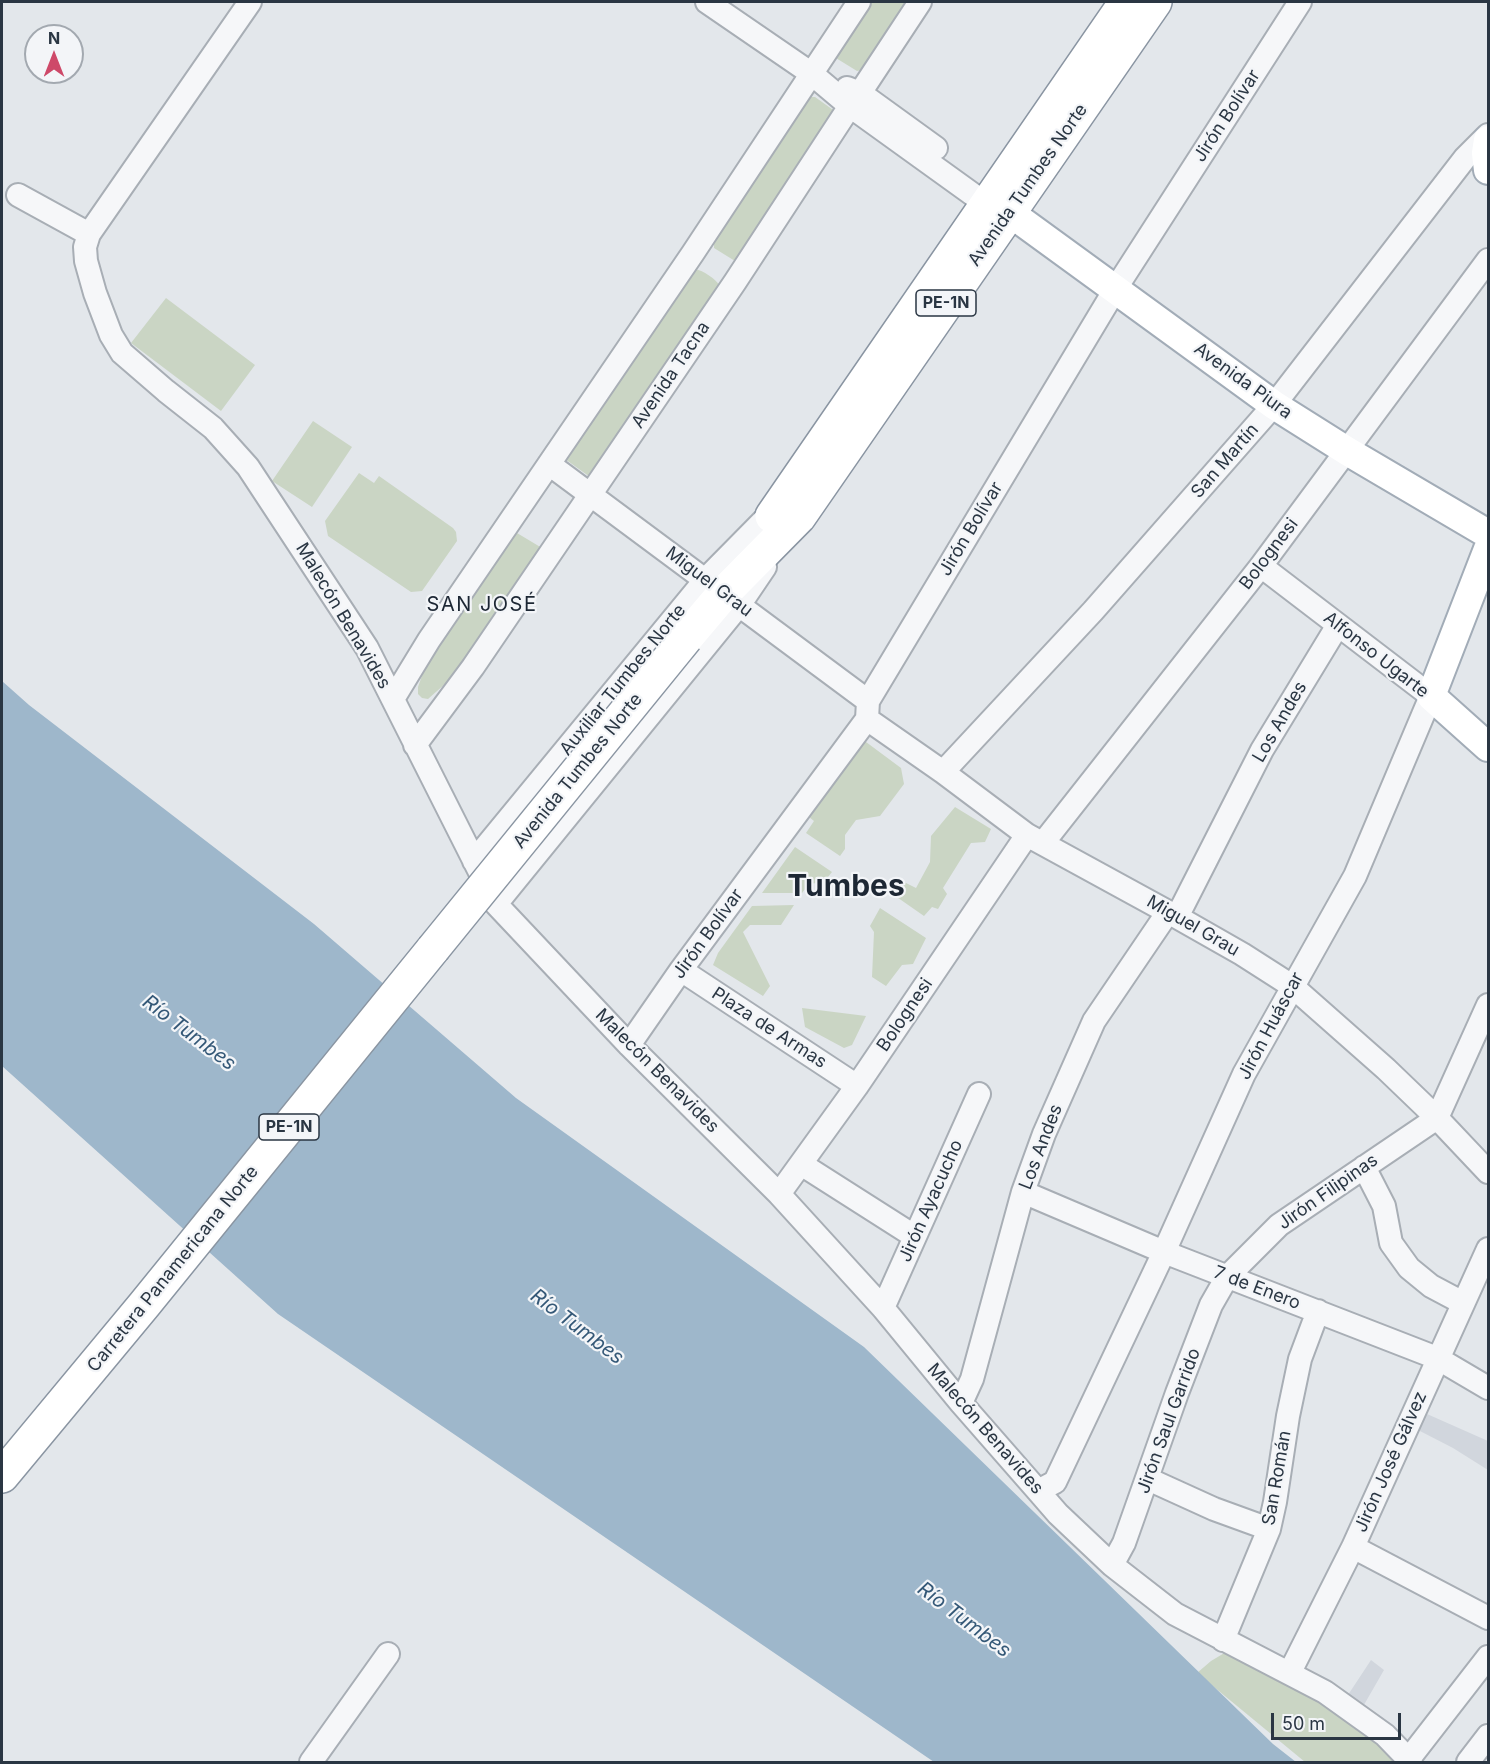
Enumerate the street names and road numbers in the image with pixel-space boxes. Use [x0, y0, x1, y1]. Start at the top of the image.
street label: Jirón Bolívar [1189, 66, 1265, 166]
street label: Avenida Tumbes Norte [964, 100, 1092, 270]
road number: PE-1N [916, 290, 976, 316]
street label: Avenida Tacna [627, 318, 715, 432]
street label: Avenida Piura [1190, 338, 1296, 424]
street label: San Martín [1187, 419, 1263, 503]
street label: Jirón Bolívar [934, 478, 1008, 580]
street label: Bolognesi [1235, 514, 1303, 594]
street label: Malecón Benavides [291, 539, 395, 693]
street label: Miguel Grau [661, 542, 757, 622]
street label: Auxiliar Tumbes Norte [555, 600, 691, 760]
street label: Alfonso Ugarte [1319, 607, 1433, 703]
street label: Los Andes [1248, 678, 1312, 766]
street label: Avenida Tumbes Norte [509, 689, 647, 853]
street label: Jirón Bolívar [668, 885, 748, 983]
street label: Miguel Grau [1143, 891, 1243, 961]
street label: Jirón Huáscar [1234, 969, 1308, 1083]
street label: Bolognesi [873, 974, 937, 1056]
street label: Plaza de Armas [708, 983, 830, 1073]
street label: Malecón Benavides [591, 1005, 723, 1137]
street label: Los Andes [1015, 1101, 1067, 1193]
road number: PE-1N [259, 1114, 319, 1140]
street label: Jirón Ayacucho [894, 1137, 968, 1265]
street label: Jirón Filipinas [1274, 1150, 1382, 1234]
street label: Carretera Panamericana Norte [83, 1161, 263, 1377]
street label: 7 de Enero [1211, 1262, 1303, 1314]
street label: Jirón Saul Garrido [1133, 1345, 1205, 1497]
street label: Malecón Benavides [922, 1359, 1048, 1499]
street label: Jirón José Gálvez [1350, 1388, 1432, 1536]
street label: San Román [1258, 1429, 1296, 1527]

